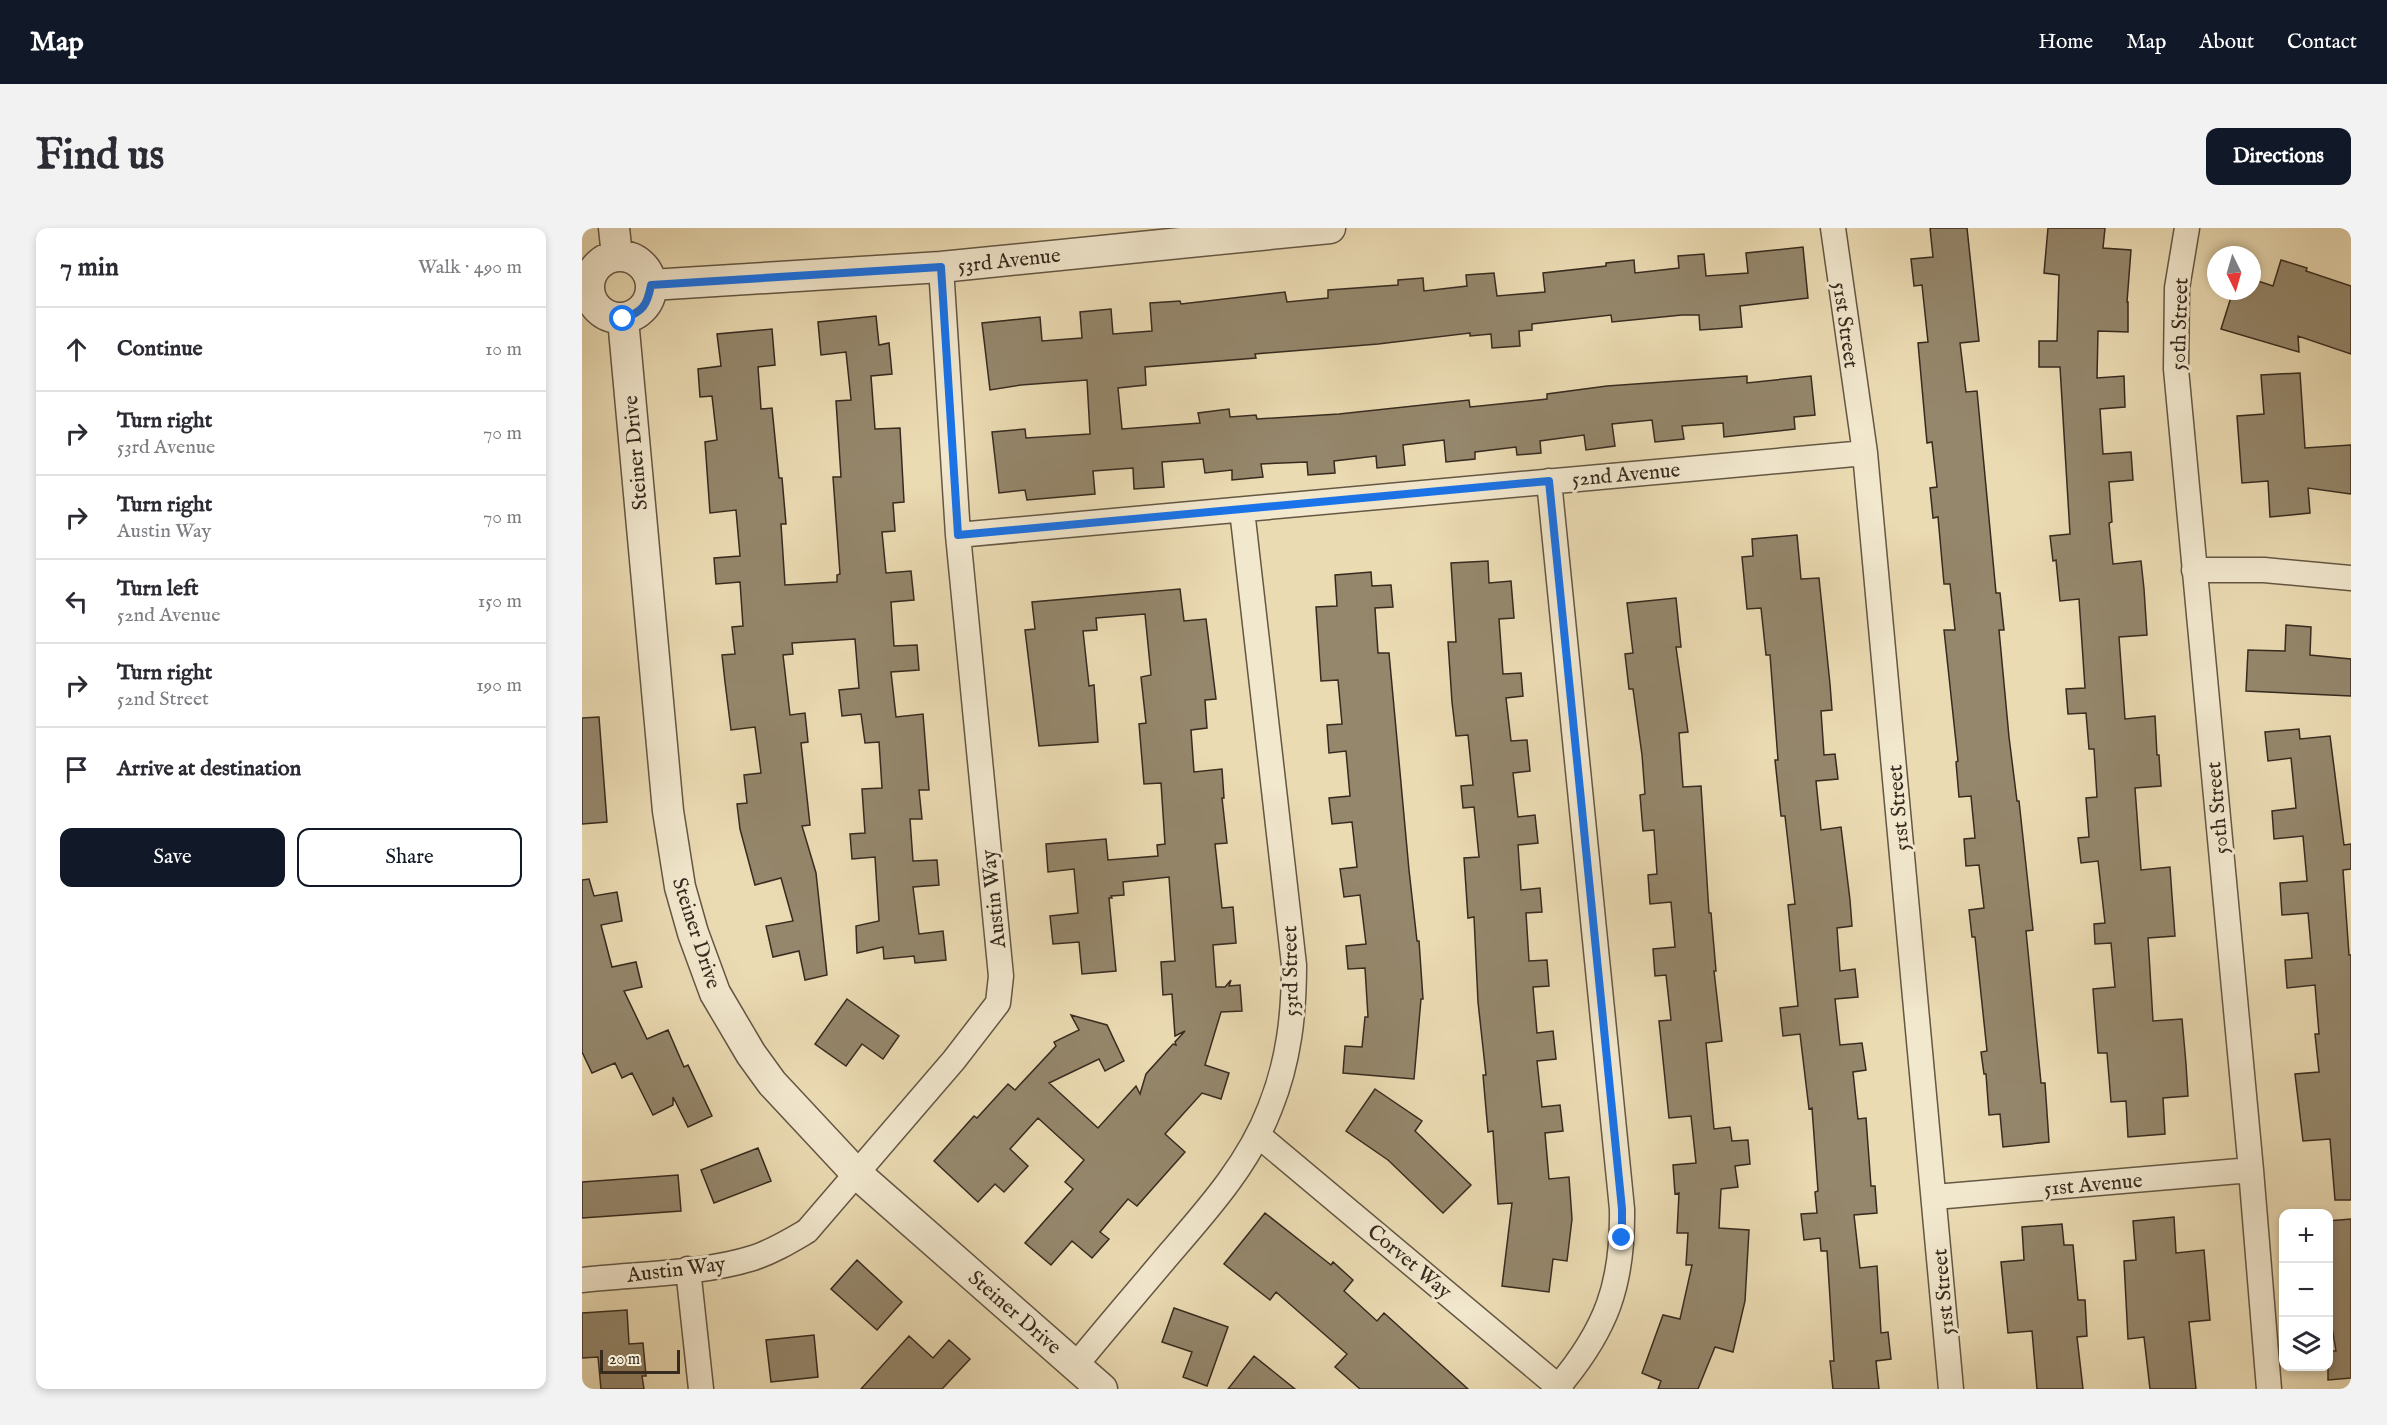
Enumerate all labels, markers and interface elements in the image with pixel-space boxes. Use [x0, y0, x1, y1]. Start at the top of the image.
text: Map [30, 25, 84, 60]
text: Home [2038, 29, 2093, 56]
text: Map [2126, 29, 2166, 56]
text: About [2199, 29, 2254, 56]
text: Contact [2287, 29, 2357, 56]
button: Directions [2206, 128, 2351, 185]
text: Find us [36, 130, 164, 183]
street label: 53rd Avenue [956, 243, 1062, 280]
north arrow [2207, 246, 2261, 300]
text: 7 min [60, 251, 119, 284]
text: Walk · 490 m [418, 255, 522, 280]
street label: 50th Street [2165, 277, 2196, 371]
street label: 51st Street [1825, 280, 1864, 370]
route start [609, 305, 635, 331]
icon: ahead [60, 333, 93, 366]
text: Continue [117, 335, 203, 363]
text: 10 m [485, 337, 522, 362]
street label: Steiner Drive [618, 394, 655, 511]
text: Turn right [117, 407, 212, 435]
icon: right [60, 417, 93, 450]
text: 70 m [483, 421, 522, 446]
text: 53rd Avenue [117, 435, 215, 460]
street label: 52nd Avenue [1571, 457, 1682, 494]
text: Turn right [117, 491, 212, 519]
icon: right [60, 501, 93, 534]
text: 70 m [483, 505, 522, 530]
text: Austin Way [117, 519, 211, 544]
text: Turn left [117, 575, 199, 603]
icon: left [60, 585, 93, 618]
text: 150 m [478, 589, 522, 614]
text: 52nd Avenue [117, 603, 220, 628]
text: Turn right [117, 659, 212, 687]
icon: right [60, 669, 93, 702]
text: 190 m [476, 673, 522, 698]
text: 52nd Street [117, 687, 209, 712]
icon: arrive [60, 753, 93, 786]
text: Arrive at destination [117, 755, 301, 783]
street label: 50th Street [2201, 760, 2236, 855]
street label: 51st Street [1882, 763, 1917, 852]
button: Save [60, 828, 285, 887]
button: Share [297, 828, 522, 887]
street label: Austin Way [976, 848, 1013, 950]
street label: Steiner Drive [665, 874, 726, 993]
street label: 53rd Street [1277, 925, 1306, 1017]
street label: 51st Avenue [2043, 1168, 2144, 1203]
map controls [2279, 1209, 2333, 1371]
button: + [2279, 1209, 2333, 1263]
street label: Corvet Way [1361, 1219, 1457, 1306]
route end [1608, 1224, 1634, 1250]
street label: 51st Street [1927, 1247, 1962, 1336]
street label: Austin Way [624, 1251, 728, 1290]
button: − [2279, 1263, 2333, 1317]
street label: Steiner Drive [962, 1265, 1067, 1361]
button: layers [2279, 1317, 2333, 1371]
scale bar [600, 1347, 680, 1374]
text: 20 m [609, 1350, 640, 1370]

